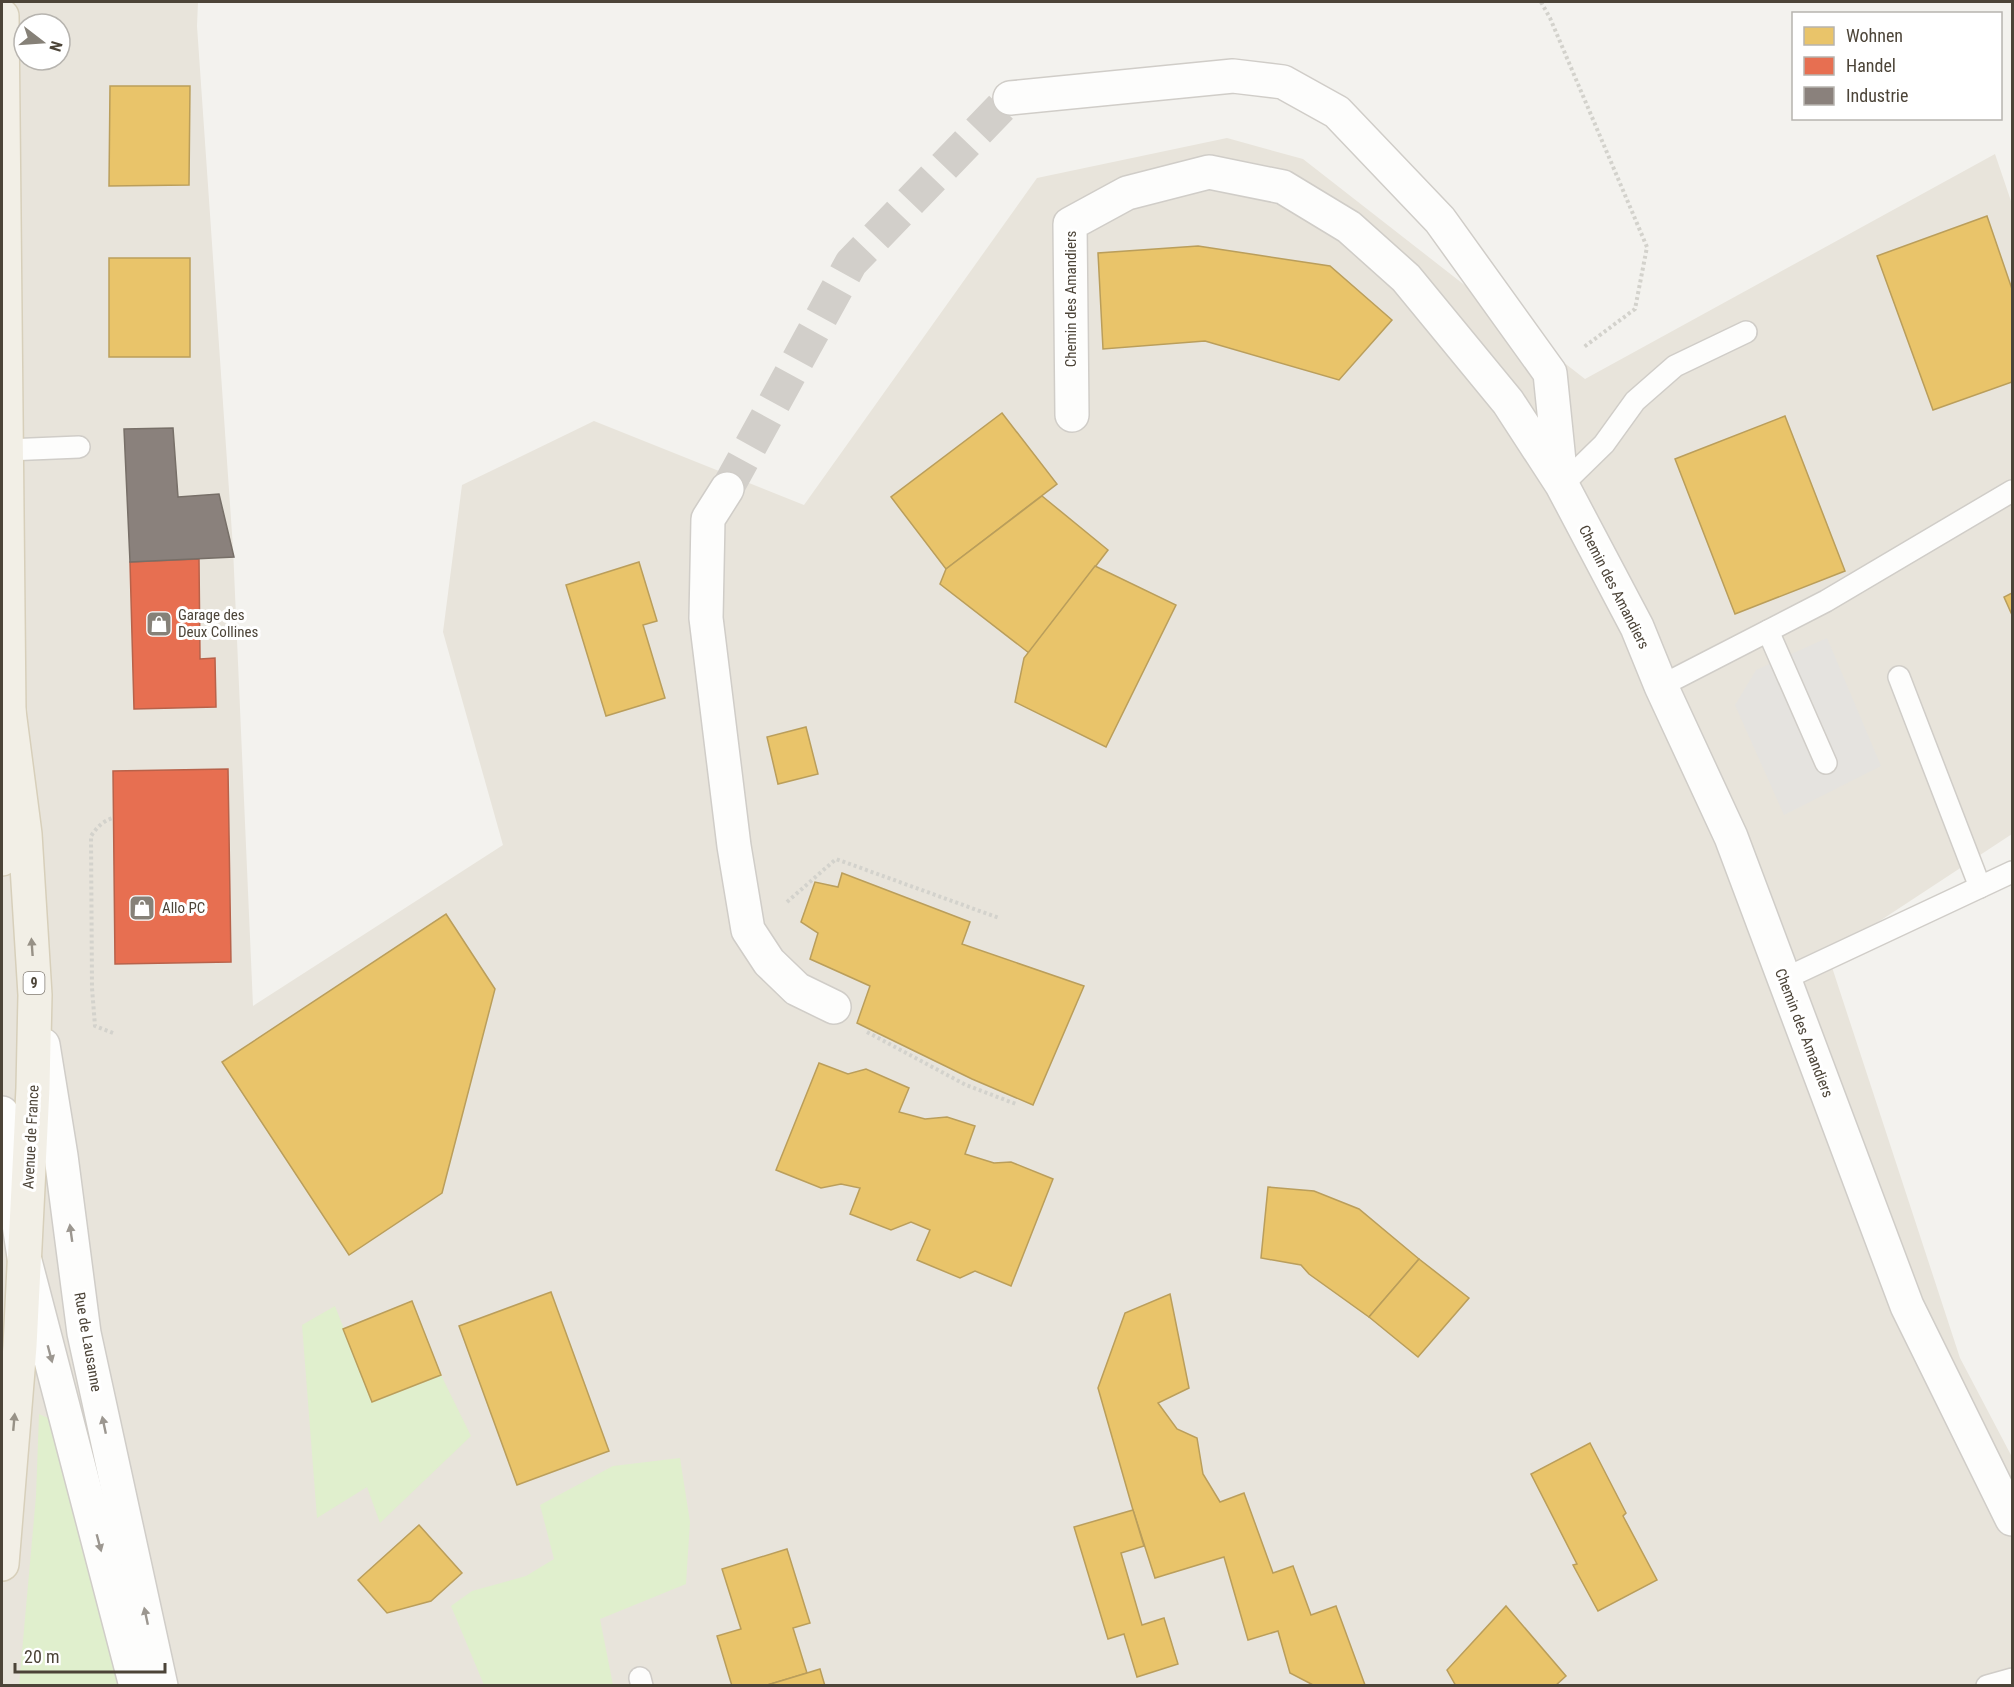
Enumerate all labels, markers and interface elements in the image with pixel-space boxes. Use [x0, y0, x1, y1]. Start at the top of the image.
north arrow [12, 12, 72, 72]
legend [1792, 12, 2002, 120]
text: Wohnen [1846, 25, 1903, 46]
text: N [45, 39, 66, 54]
text: Handel [1846, 55, 1896, 76]
text: Industrie [1846, 85, 1908, 106]
street label: Chemin des Amandiers [1062, 230, 1080, 367]
street label: Chemin des Amandiers [1575, 522, 1653, 652]
place label: Garage des Deux Collines [178, 606, 259, 641]
shop icon: Garage des Deux Collines [144, 609, 174, 639]
shop icon: Allo PC [127, 893, 157, 923]
place label: Allo PC [162, 899, 205, 917]
one-way arrow [27, 937, 36, 956]
street label: Chemin des Amandiers [1771, 966, 1837, 1100]
road number: 9 [24, 972, 44, 994]
street label: Avenue de France [19, 1084, 43, 1190]
one-way arrow [66, 1223, 75, 1242]
street label: Rue de Lausanne [70, 1291, 106, 1393]
one-way arrow [45, 1345, 55, 1363]
one-way arrow [9, 1412, 19, 1431]
one-way arrow [99, 1415, 108, 1434]
one-way arrow [95, 1534, 104, 1552]
one-way arrow [140, 1606, 150, 1625]
scale bar [15, 1636, 165, 1674]
text: 20 m [24, 1646, 59, 1667]

